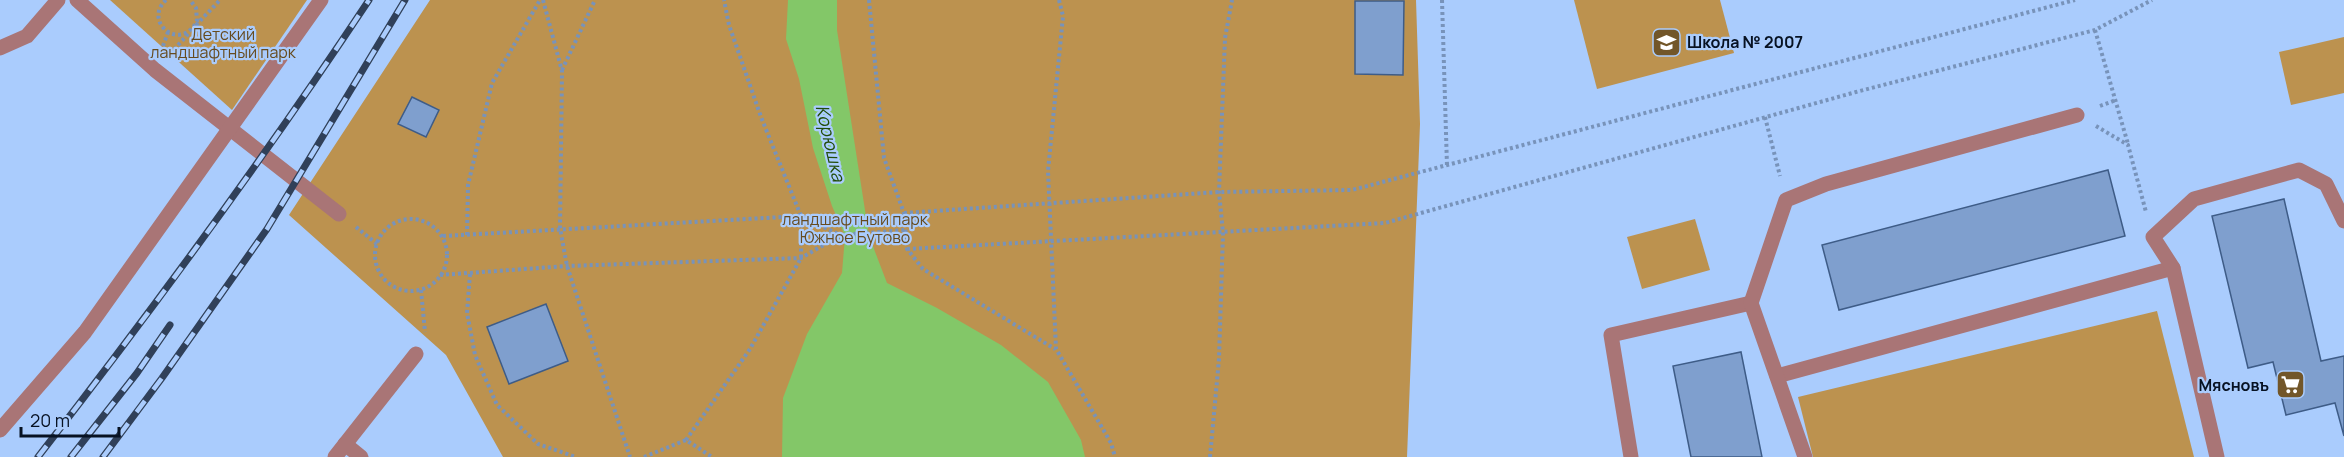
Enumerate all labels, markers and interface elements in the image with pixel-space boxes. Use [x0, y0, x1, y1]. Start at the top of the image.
park label: Детский ландшафтный парк [150, 23, 297, 63]
school or university icon: Школа № 2007 [1650, 26, 1682, 58]
place label: Школа № 2007 [1687, 31, 1803, 53]
water label: Корюшка [811, 102, 852, 185]
park label: ландшафтный парк Южное Бутово [782, 208, 929, 248]
supermarket icon: Мясновъ [2274, 369, 2306, 401]
place label: Мясновъ [2198, 374, 2269, 396]
scale bar [21, 400, 118, 438]
text: 20 m [30, 408, 70, 432]

